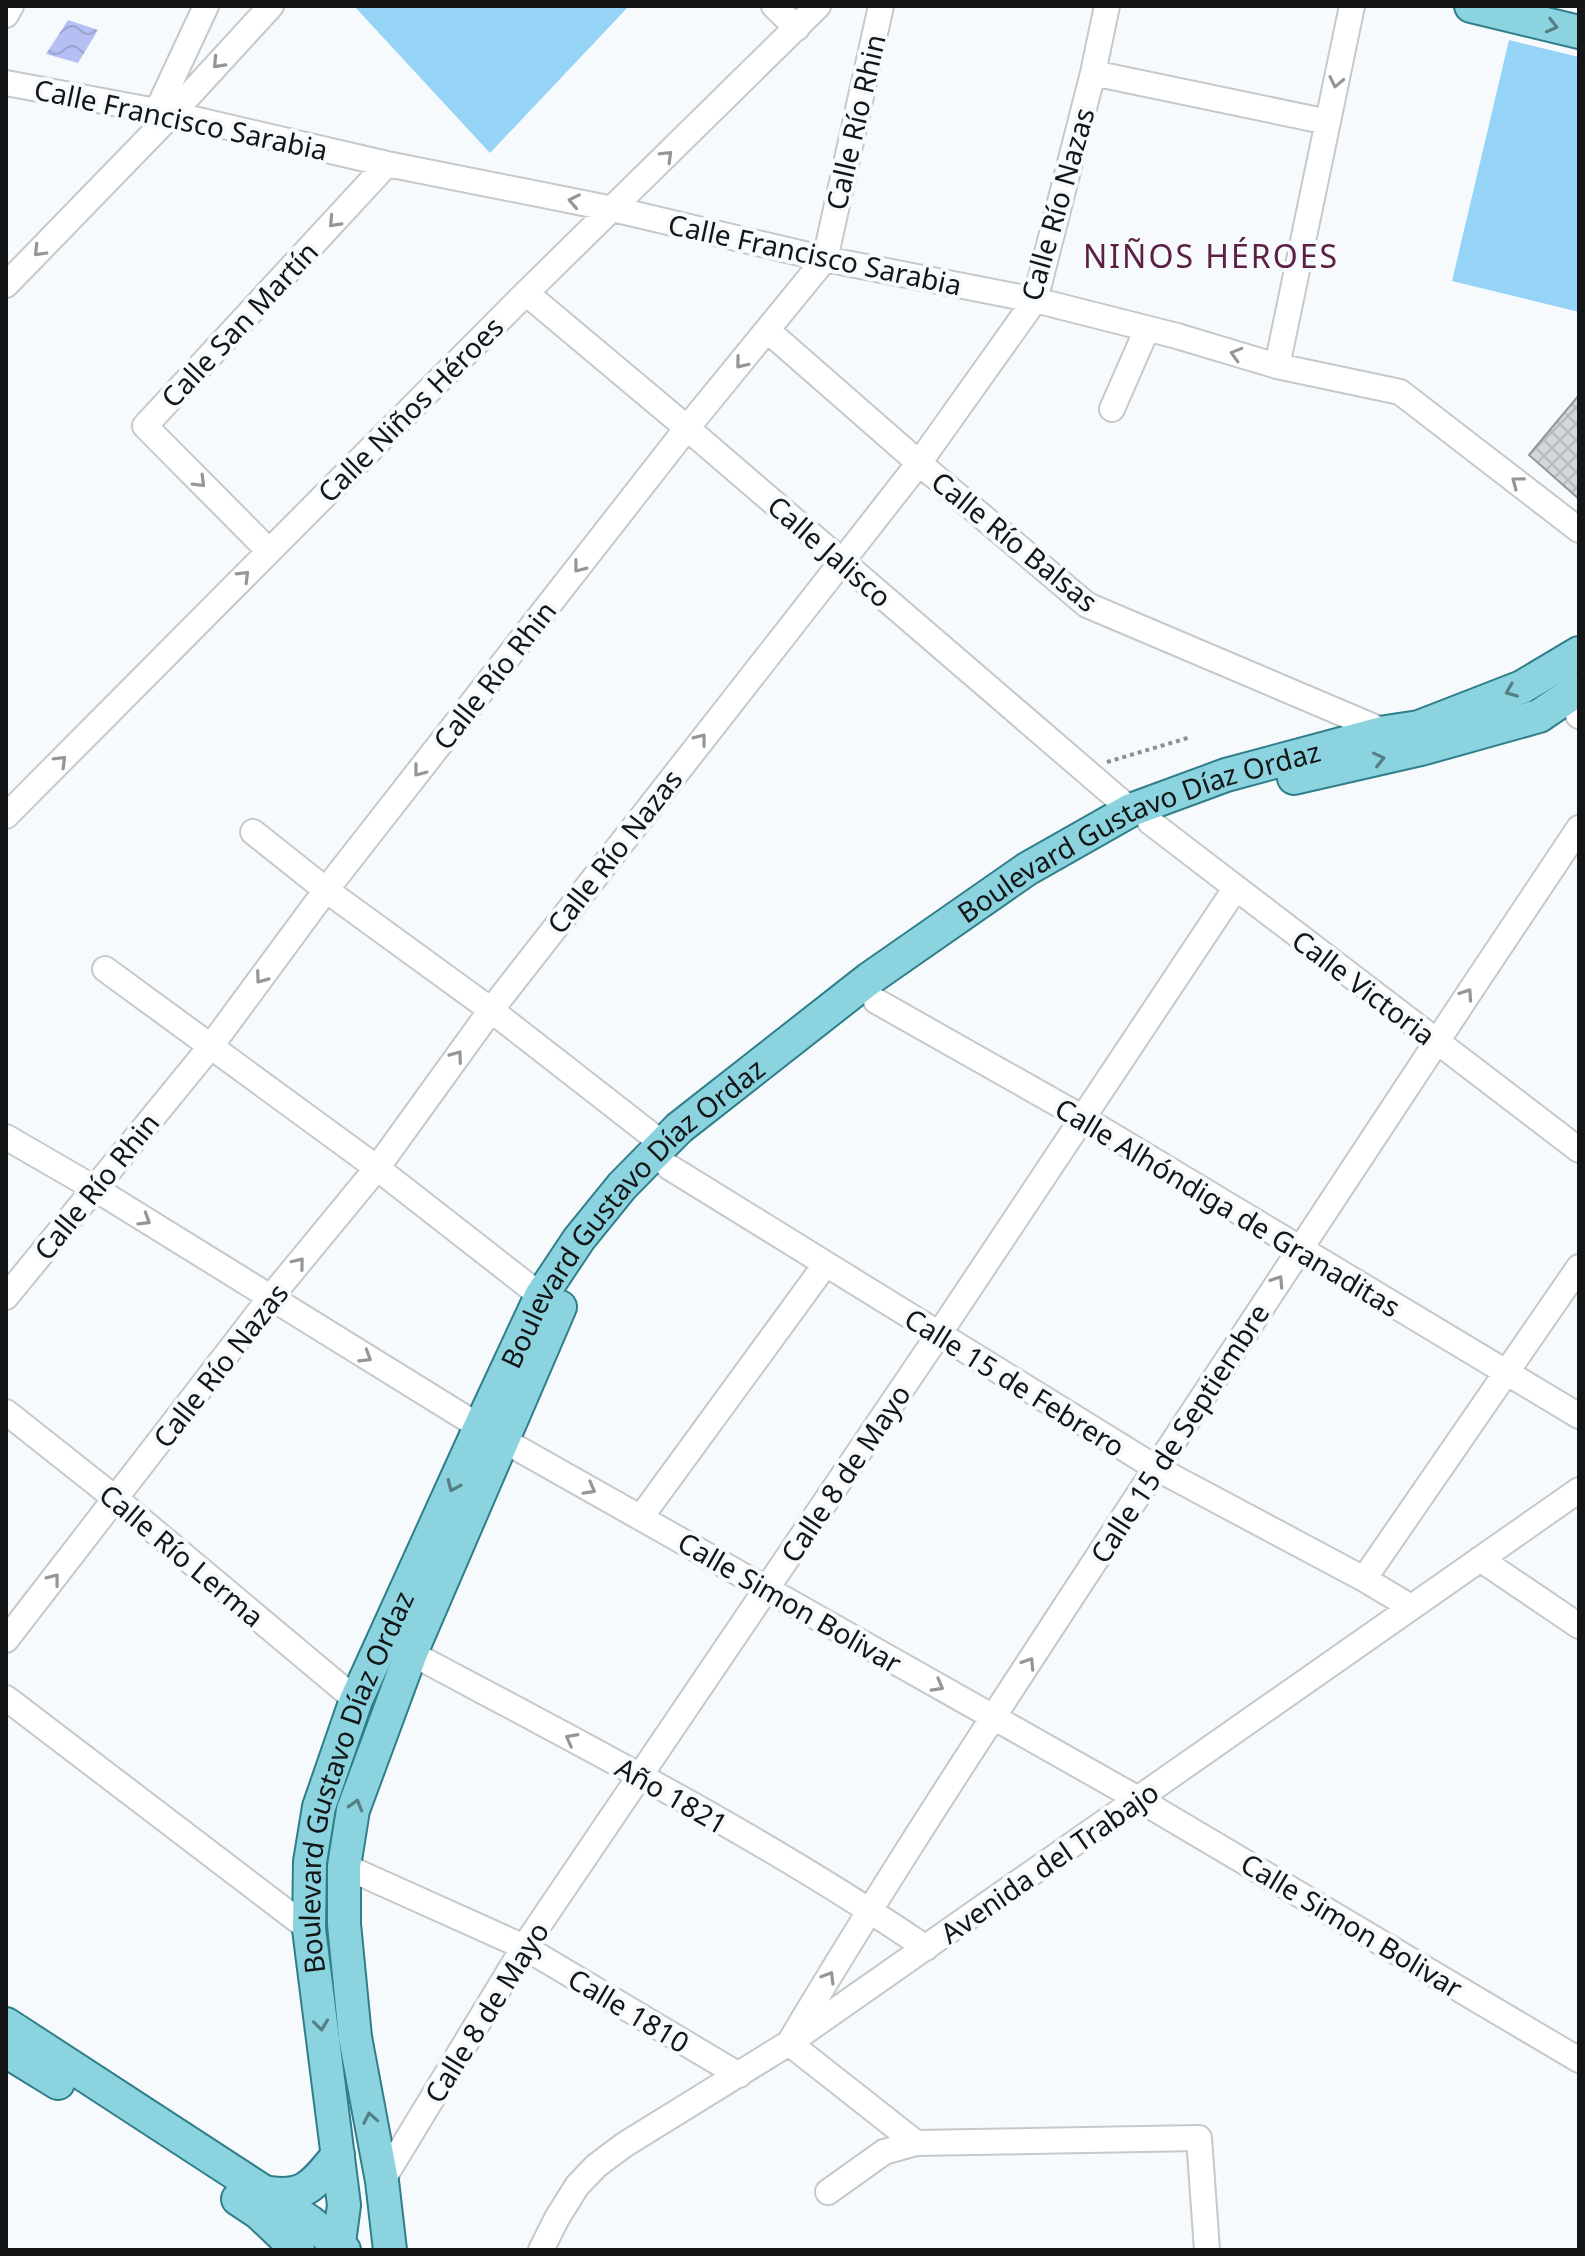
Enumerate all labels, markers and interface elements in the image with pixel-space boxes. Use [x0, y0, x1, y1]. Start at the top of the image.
one-way arrow [1545, 17, 1559, 34]
street label: Calle Río Rhin [816, 30, 894, 214]
one-way arrow [214, 54, 228, 69]
street label: Calle Francisco Sarabia [31, 69, 331, 169]
one-way arrow [1328, 75, 1345, 89]
street label: Calle Río Nazas [1011, 103, 1103, 305]
one-way arrow [658, 151, 672, 165]
one-way arrow [567, 193, 581, 210]
street label: Calle Francisco Sarabia [665, 204, 965, 304]
one-way arrow [330, 212, 344, 227]
street label: Calle San Martín [152, 233, 326, 415]
district label: NIÑOS HÉROES [1083, 234, 1339, 277]
one-way arrow [33, 242, 48, 256]
street label: Calle Niños Héroes [309, 308, 511, 510]
one-way arrow [1230, 347, 1243, 363]
one-way arrow [736, 354, 750, 369]
street label: Calle Río Balsas [924, 462, 1106, 620]
one-way arrow [191, 472, 205, 487]
one-way arrow [1511, 478, 1526, 492]
street label: Calle Jalisco [760, 487, 900, 615]
one-way arrow [574, 558, 589, 572]
one-way arrow [235, 571, 249, 585]
street label: Calle Río Rhin [424, 593, 564, 757]
one-way arrow [1505, 682, 1519, 698]
street label: Boulevard Gustavo Díaz Ordaz [949, 732, 1324, 931]
one-way arrow [692, 734, 706, 748]
one-way arrow [1371, 751, 1385, 768]
one-way arrow [52, 756, 66, 770]
street label: Calle Río Nazas [538, 761, 690, 941]
one-way arrow [414, 762, 428, 777]
street label: Calle Victoria [1285, 921, 1443, 1053]
one-way arrow [256, 969, 271, 984]
one-way arrow [1458, 988, 1473, 1003]
street label: Boulevard Gustavo Díaz Ordaz [491, 1049, 772, 1374]
one-way arrow [447, 1051, 462, 1065]
street label: Calle Alhóndiga de Granaditas [1048, 1089, 1408, 1325]
street label: Calle Río Rhin [25, 1104, 167, 1268]
one-way arrow [136, 1210, 151, 1225]
one-way arrow [289, 1257, 304, 1272]
street label: Calle Río Nazas [144, 1275, 296, 1455]
one-way arrow [1268, 1275, 1283, 1290]
street label: Calle 15 de Septiembre [1081, 1296, 1277, 1570]
street label: Calle 15 de Febrero [898, 1299, 1132, 1465]
one-way arrow [357, 1347, 372, 1363]
street label: Calle 8 de Mayo [771, 1377, 919, 1569]
street label: Calle Río Lerma [92, 1475, 272, 1635]
one-way arrow [447, 1478, 463, 1492]
one-way arrow [582, 1479, 596, 1494]
street label: Calle Simon Bolivar [671, 1522, 909, 1682]
one-way arrow [44, 1574, 59, 1588]
street label: Boulevard Gustavo Díaz Ordaz [289, 1585, 422, 1976]
one-way arrow [1019, 1657, 1034, 1672]
one-way arrow [930, 1676, 944, 1691]
one-way arrow [565, 1733, 579, 1748]
street label: Año 1821 [609, 1748, 735, 1842]
street label: Avenida del Trabajo [932, 1772, 1166, 1952]
one-way arrow [346, 1798, 363, 1812]
street label: Calle Simon Bolivar [1234, 1844, 1470, 2006]
street label: Calle 8 de Mayo [415, 1914, 557, 2110]
street label: Calle 1810 [561, 1959, 697, 2061]
one-way arrow [819, 1971, 835, 1985]
one-way arrow [312, 2019, 329, 2032]
one-way arrow [363, 2111, 380, 2124]

